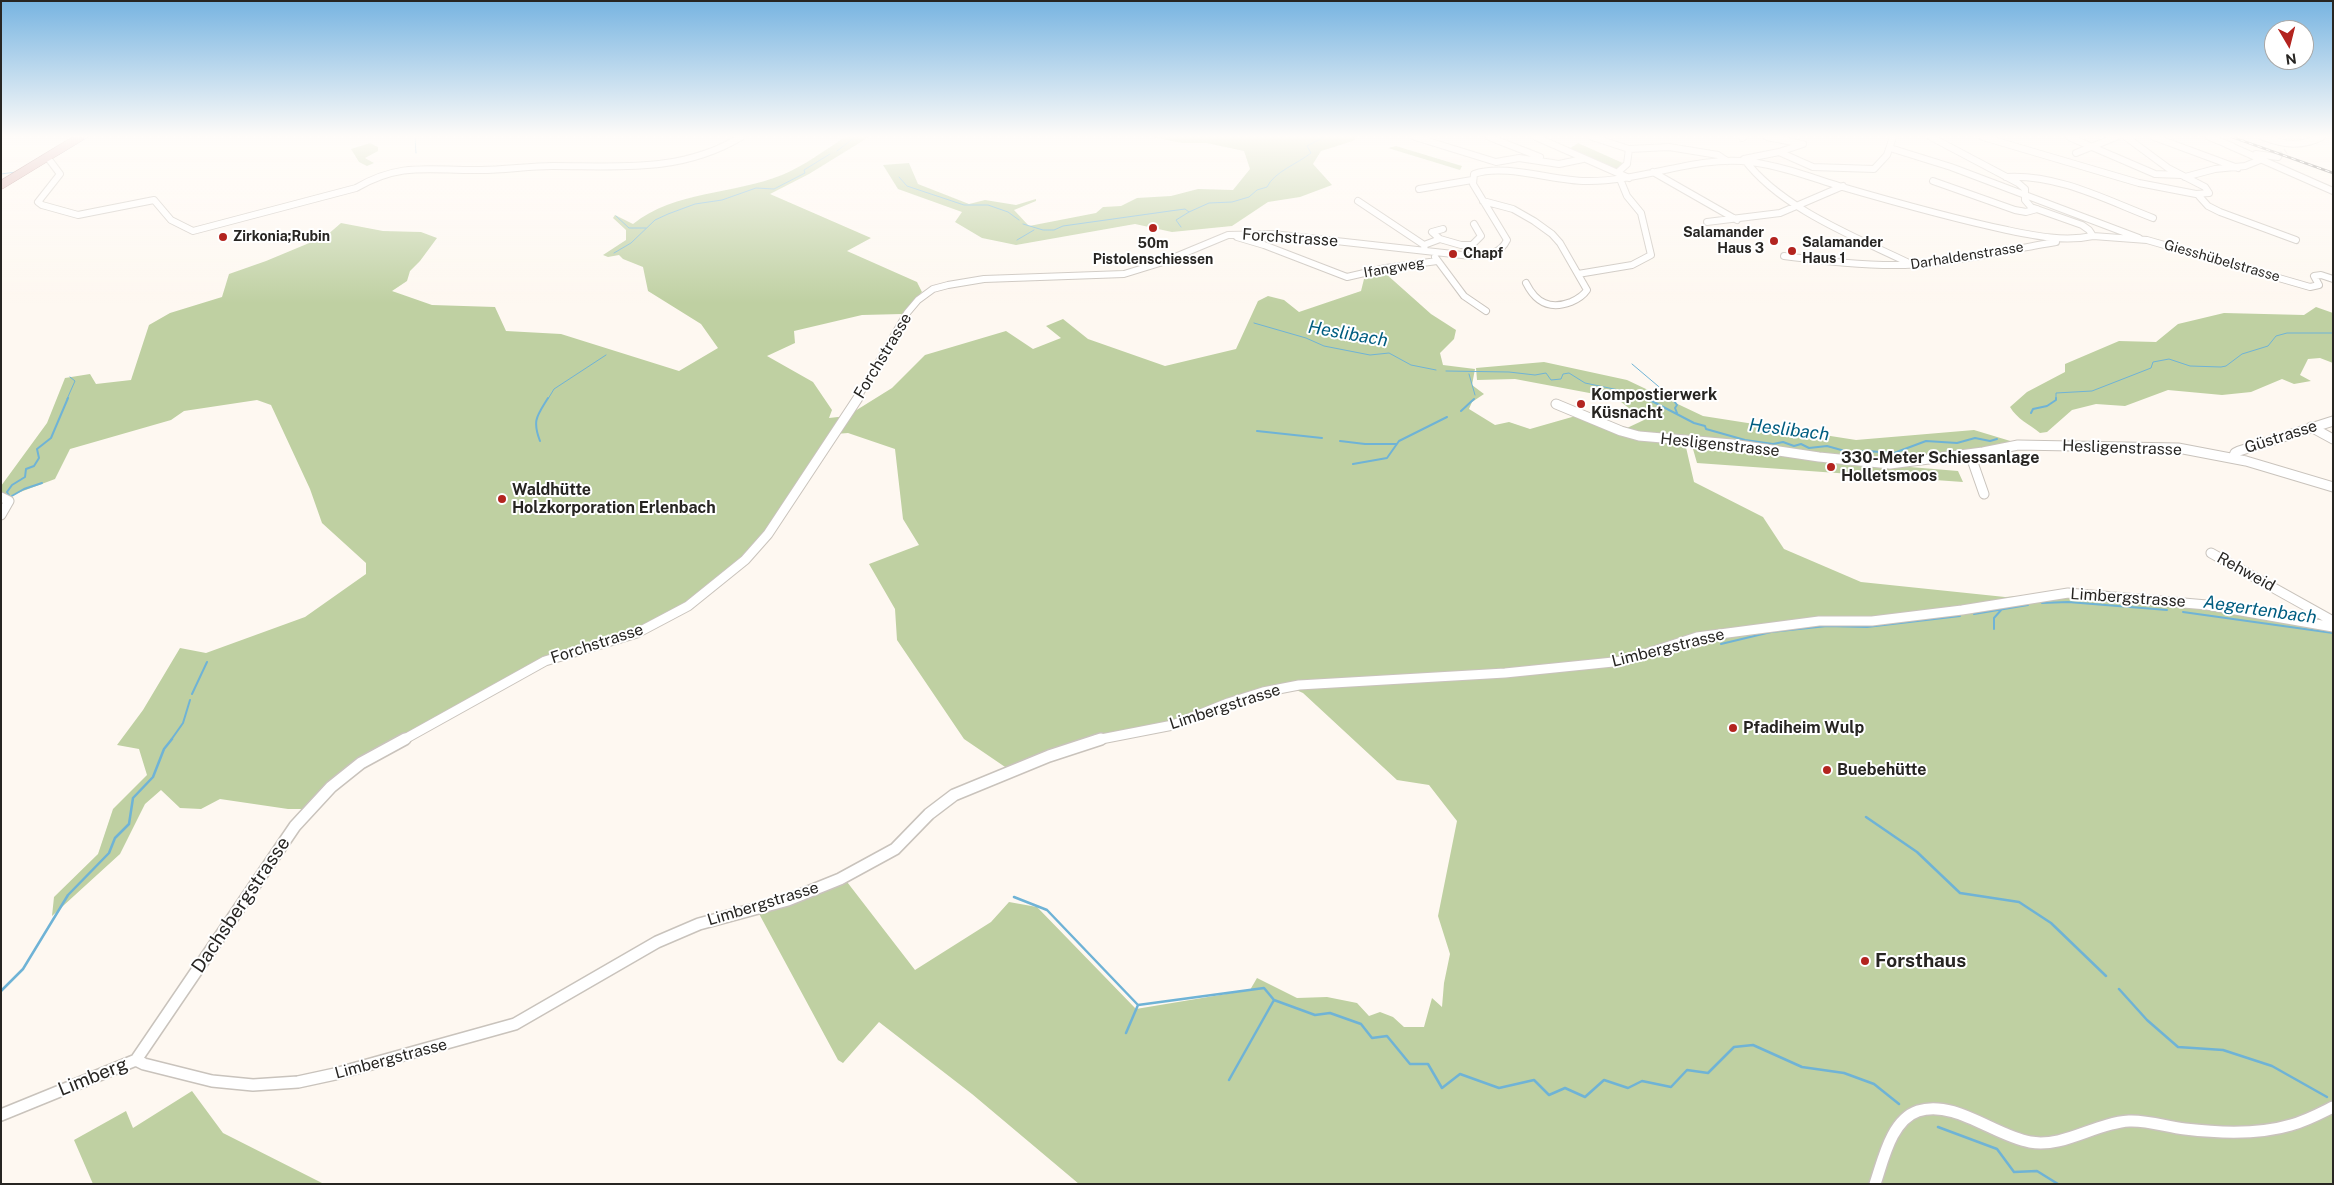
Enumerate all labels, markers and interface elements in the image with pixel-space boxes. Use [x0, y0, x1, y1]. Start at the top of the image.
north arrow [2264, 20, 2314, 70]
text: N [2284, 50, 2297, 68]
marker: 50m Pistolenschiessen [1147, 222, 1159, 234]
street label: Forchstrasse [1241, 225, 1339, 251]
place label: Salamander Haus 3 [1683, 225, 1764, 258]
place label: Zirkonia;Rubin [233, 229, 330, 245]
marker: Zirkonia;Rubin [217, 231, 229, 243]
marker: Salamander Haus 3 [1768, 235, 1780, 247]
place label: Salamander Haus 1 [1802, 235, 1883, 268]
place label: 50m Pistolenschiessen [1093, 236, 1213, 268]
street label: Giesshübelstrasse [2162, 236, 2282, 286]
street label: Darhaldenstrasse [1909, 239, 2025, 273]
marker: Salamander Haus 1 [1786, 245, 1798, 257]
place label: Chapf [1463, 246, 1503, 262]
marker: Chapf [1447, 248, 1459, 260]
street label: Ifangweg [1362, 254, 1426, 282]
street label: Forchstrasse [850, 310, 916, 402]
water label: Heslibach [1306, 316, 1390, 352]
place label: Kompostierwerk Küsnacht [1591, 385, 1717, 423]
marker: Kompostierwerk Küsnacht [1575, 398, 1587, 410]
water label: Heslibach [1748, 414, 1830, 446]
street label: Güstrasse [2242, 416, 2320, 458]
street label: Hesligenstrasse [1659, 429, 1781, 461]
street label: Hesligenstrasse [2062, 436, 2182, 460]
place label: 330-Meter Schiessanlage Holletsmoos [1841, 448, 2039, 486]
marker: 330-Meter Schiessanlage Holletsmoos [1825, 461, 1837, 473]
place label: Waldhütte Holzkorporation Erlenbach [512, 480, 716, 518]
marker: Waldhütte Holzkorporation Erlenbach [496, 493, 508, 505]
street label: Rehweid [2214, 548, 2278, 596]
street label: Limbergstrasse [2070, 584, 2186, 612]
water label: Aegertenbach [2202, 591, 2318, 629]
street label: Forchstrasse [548, 620, 646, 668]
street label: Limbergstrasse [1610, 625, 1726, 671]
street label: Limbergstrasse [1167, 680, 1283, 734]
place label: Pfadiheim Wulp [1743, 718, 1864, 738]
marker: Pfadiheim Wulp [1727, 722, 1739, 734]
place label: Buebehütte [1837, 760, 1926, 780]
marker: Buebehütte [1821, 764, 1833, 776]
street label: Dachsbergstrasse [187, 833, 295, 977]
street label: Limbergstrasse [705, 878, 821, 930]
place label: Forsthaus [1875, 950, 1966, 972]
marker: Forsthaus [1859, 955, 1871, 967]
street label: Limbergstrasse [333, 1035, 449, 1083]
street label: Limberg [55, 1053, 131, 1101]

